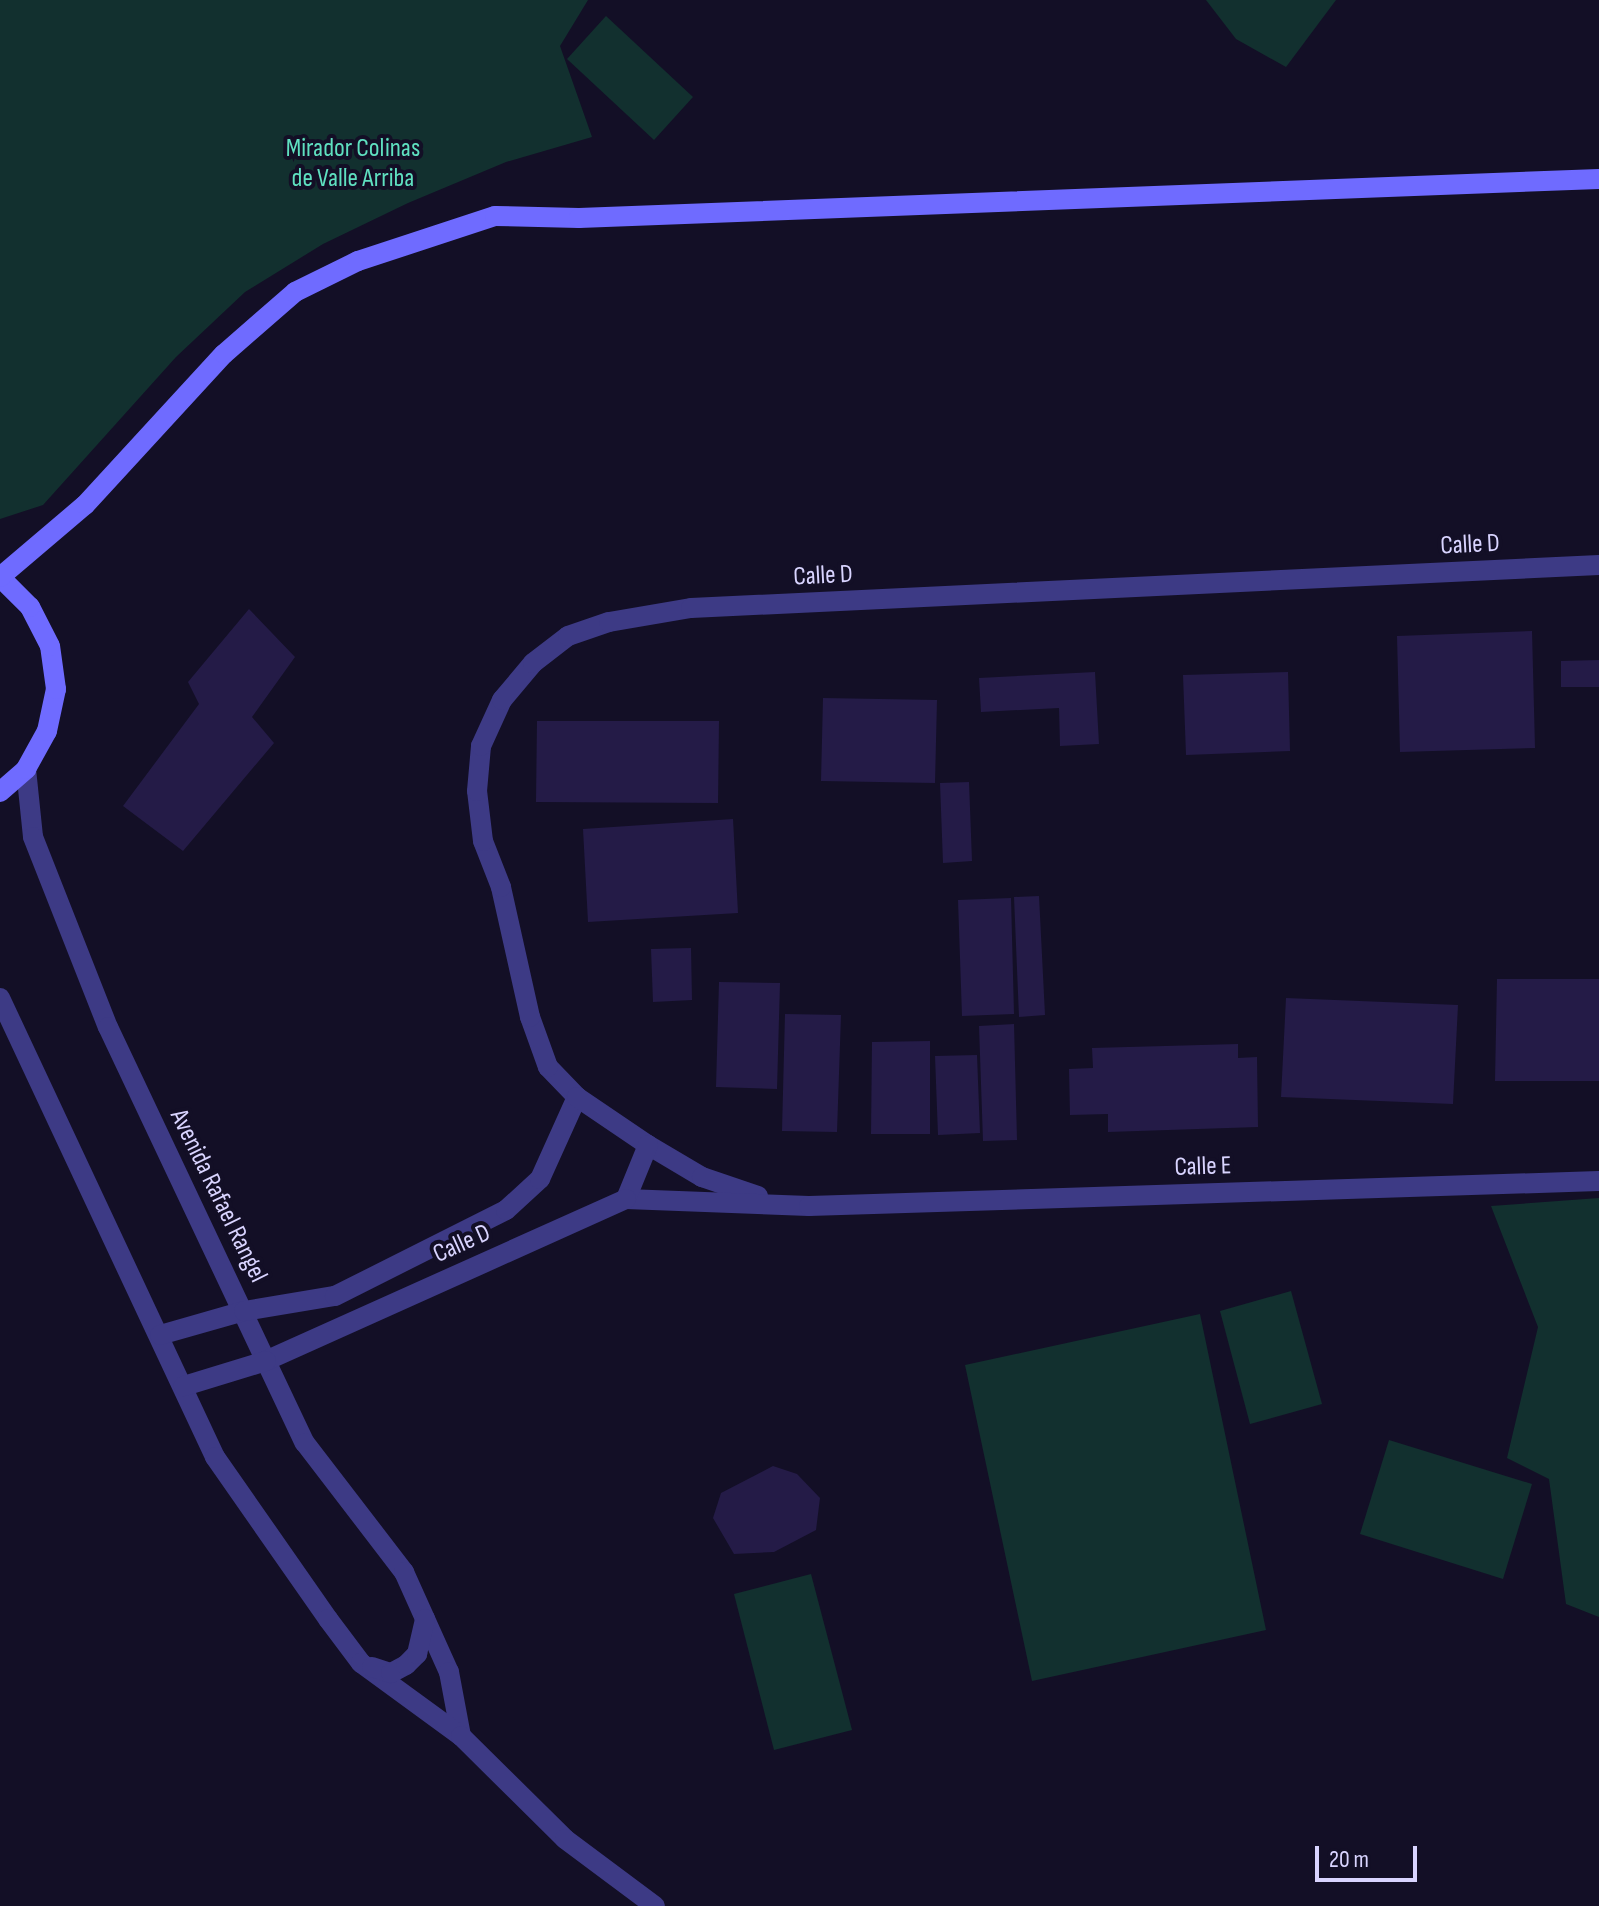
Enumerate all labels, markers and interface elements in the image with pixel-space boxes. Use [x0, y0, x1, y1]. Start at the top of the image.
park label: Mirador Colinas de Valle Arriba [286, 133, 420, 194]
street label: Calle D [1440, 528, 1500, 562]
street label: Calle D [793, 559, 853, 593]
street label: Avenida Rafael Rangel [163, 1104, 273, 1288]
street label: Calle E [1174, 1150, 1232, 1184]
street label: Calle D [429, 1218, 495, 1270]
scale bar [1319, 1830, 1421, 1880]
text: 20 m [1329, 1845, 1369, 1874]

